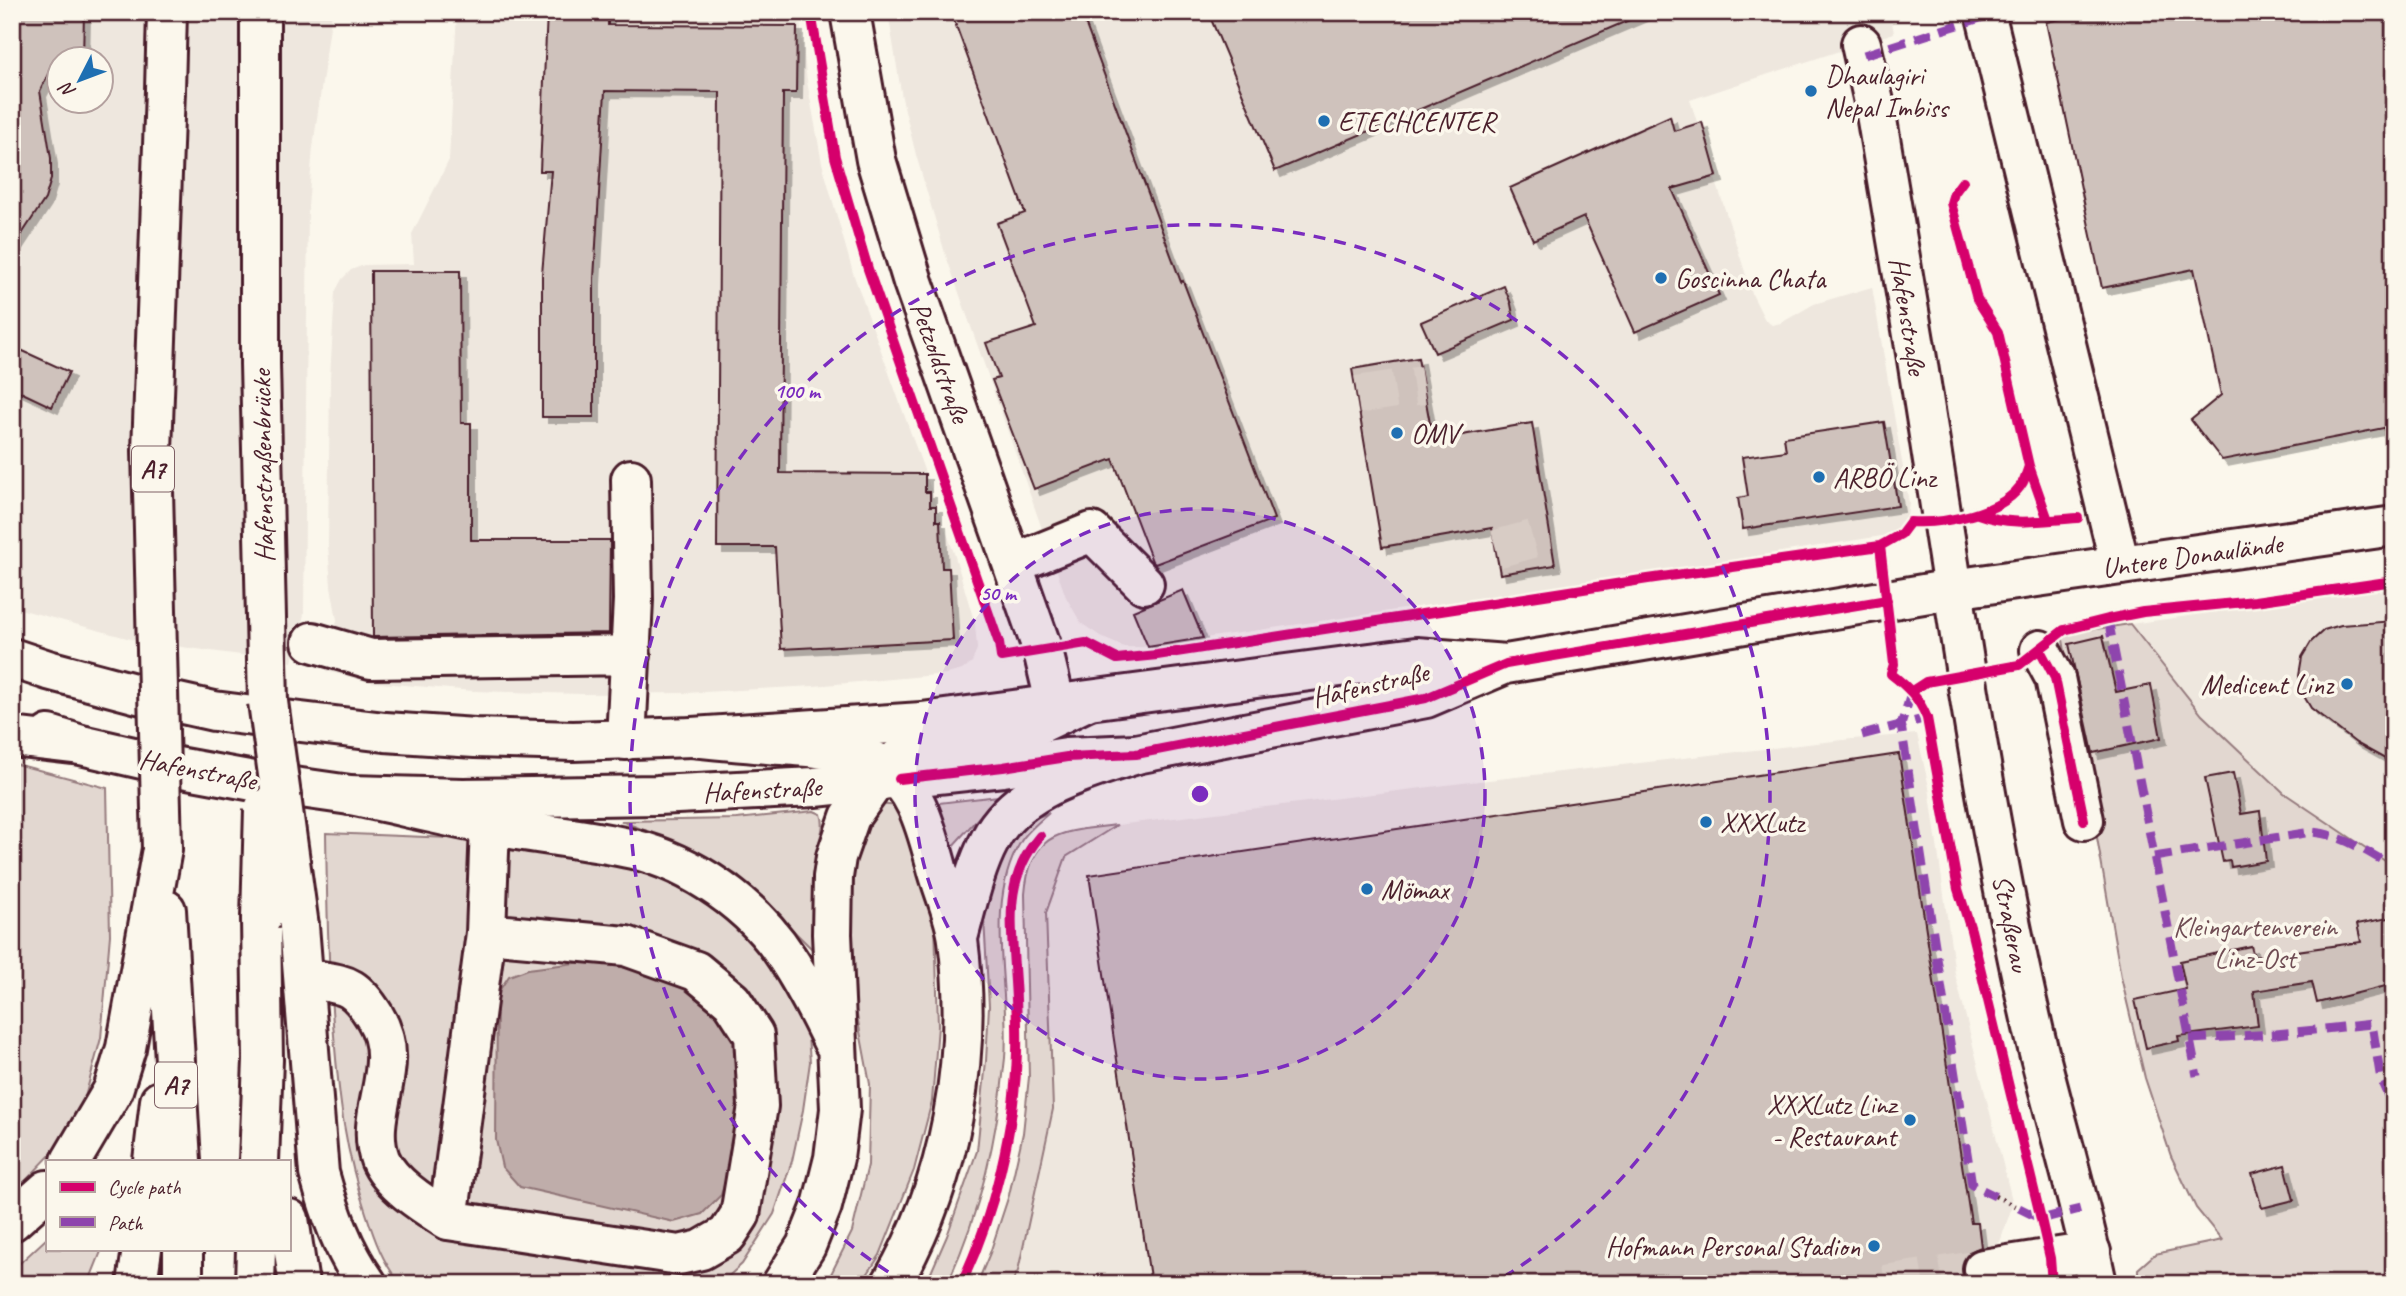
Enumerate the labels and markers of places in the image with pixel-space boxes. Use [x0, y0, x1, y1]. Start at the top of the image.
place label: Dhaulagiri Nepal Imbiss [1825, 58, 1950, 125]
marker: Dhaulagiri Nepal Imbiss [1803, 83, 1819, 99]
place label: ETECHCENTER [1338, 104, 1498, 139]
marker: ETECHCENTER [1316, 113, 1332, 129]
place label: Goscinna Chata [1675, 261, 1827, 296]
marker: Goscinna Chata [1653, 270, 1669, 286]
place label: OMV [1411, 416, 1464, 451]
marker: OMV [1389, 425, 1405, 441]
place label: ARBÖ Linz [1833, 460, 1938, 495]
marker: ARBÖ Linz [1811, 469, 1827, 485]
place label: Medicent Linz [2201, 667, 2335, 702]
marker: Medicent Linz [2339, 676, 2355, 692]
centre of rings [1188, 782, 1212, 806]
place label: XXXLutz [1720, 805, 1806, 840]
marker: XXXLutz [1698, 814, 1714, 830]
place label: Mömax [1381, 872, 1451, 907]
marker: Mömax [1359, 881, 1375, 897]
place label: XXXLutz Linz - Restaurant [1767, 1087, 1899, 1154]
marker: XXXLutz Linz - Restaurant [1902, 1112, 1918, 1128]
place label: Hofmann Personal Stadion [1606, 1229, 1860, 1264]
marker: Hofmann Personal Stadion [1866, 1238, 1882, 1254]

